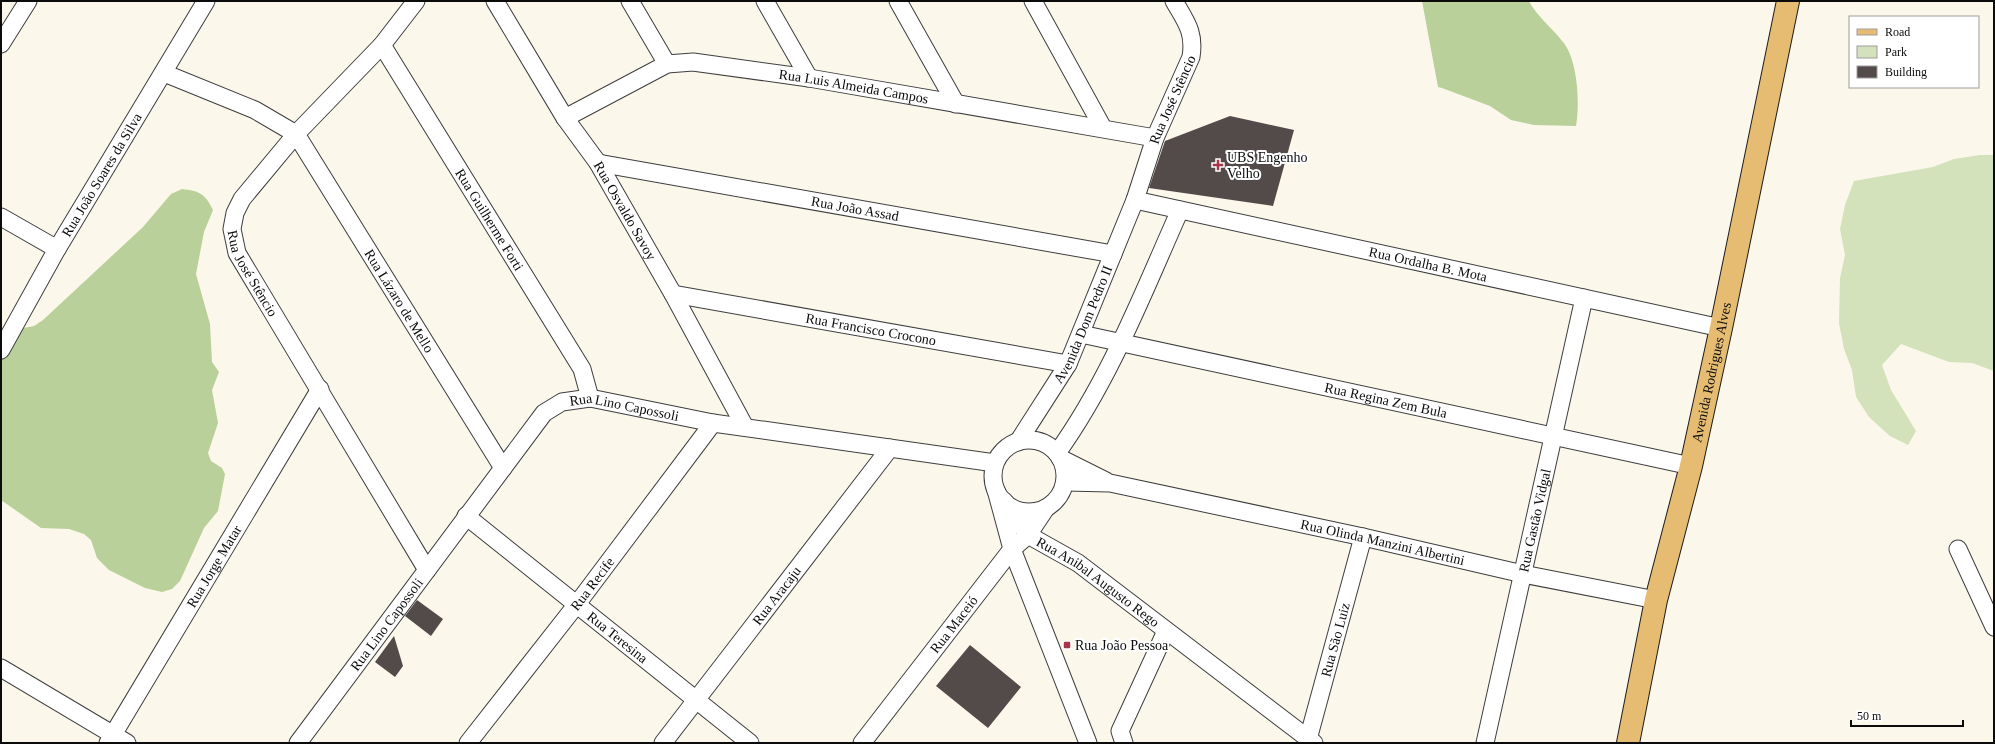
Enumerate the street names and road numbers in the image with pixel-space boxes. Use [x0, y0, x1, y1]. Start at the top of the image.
street label: Rua José Stêncio [1146, 53, 1198, 146]
street label: Rua Luis Almeida Campos [778, 66, 930, 106]
street label: Rua João Soares da Silva [59, 110, 145, 239]
street label: Rua Osvaldo Savoy [591, 159, 659, 263]
street label: Rua Guilherme Forti [453, 166, 527, 273]
street label: Rua João Assad [810, 193, 900, 224]
street label: Rua José Stêncio [225, 229, 281, 319]
street label: Rua Ordalha B. Mota [1368, 244, 1489, 284]
street label: Rua Lázaro de Mello [362, 246, 437, 355]
street label: Avenida Dom Pedro II [1050, 263, 1115, 386]
street label: Avenida Rodrigues Alves [1689, 301, 1734, 444]
street label: Rua Francisco Crocono [804, 310, 937, 348]
street label: Rua Regina Zem Bula [1323, 379, 1449, 421]
street label: Rua Lino Capossoli [569, 390, 680, 423]
street label: Rua Gastão Vidgal [1516, 467, 1553, 574]
street label: Rua Olinda Manzini Albertini [1299, 516, 1466, 568]
street label: Rua Jorge Matar [183, 522, 244, 610]
street label: Rua Anibal Augusto Rego [1034, 534, 1162, 630]
street label: Rua Recife [567, 554, 617, 613]
street label: Rua Aracaju [749, 563, 804, 628]
street label: Rua Lino Capossoli [347, 575, 426, 673]
street label: Rua Maceió [927, 593, 981, 656]
street label: Rua São Luiz [1318, 601, 1352, 679]
street label: Rua Teresina [584, 608, 651, 666]

